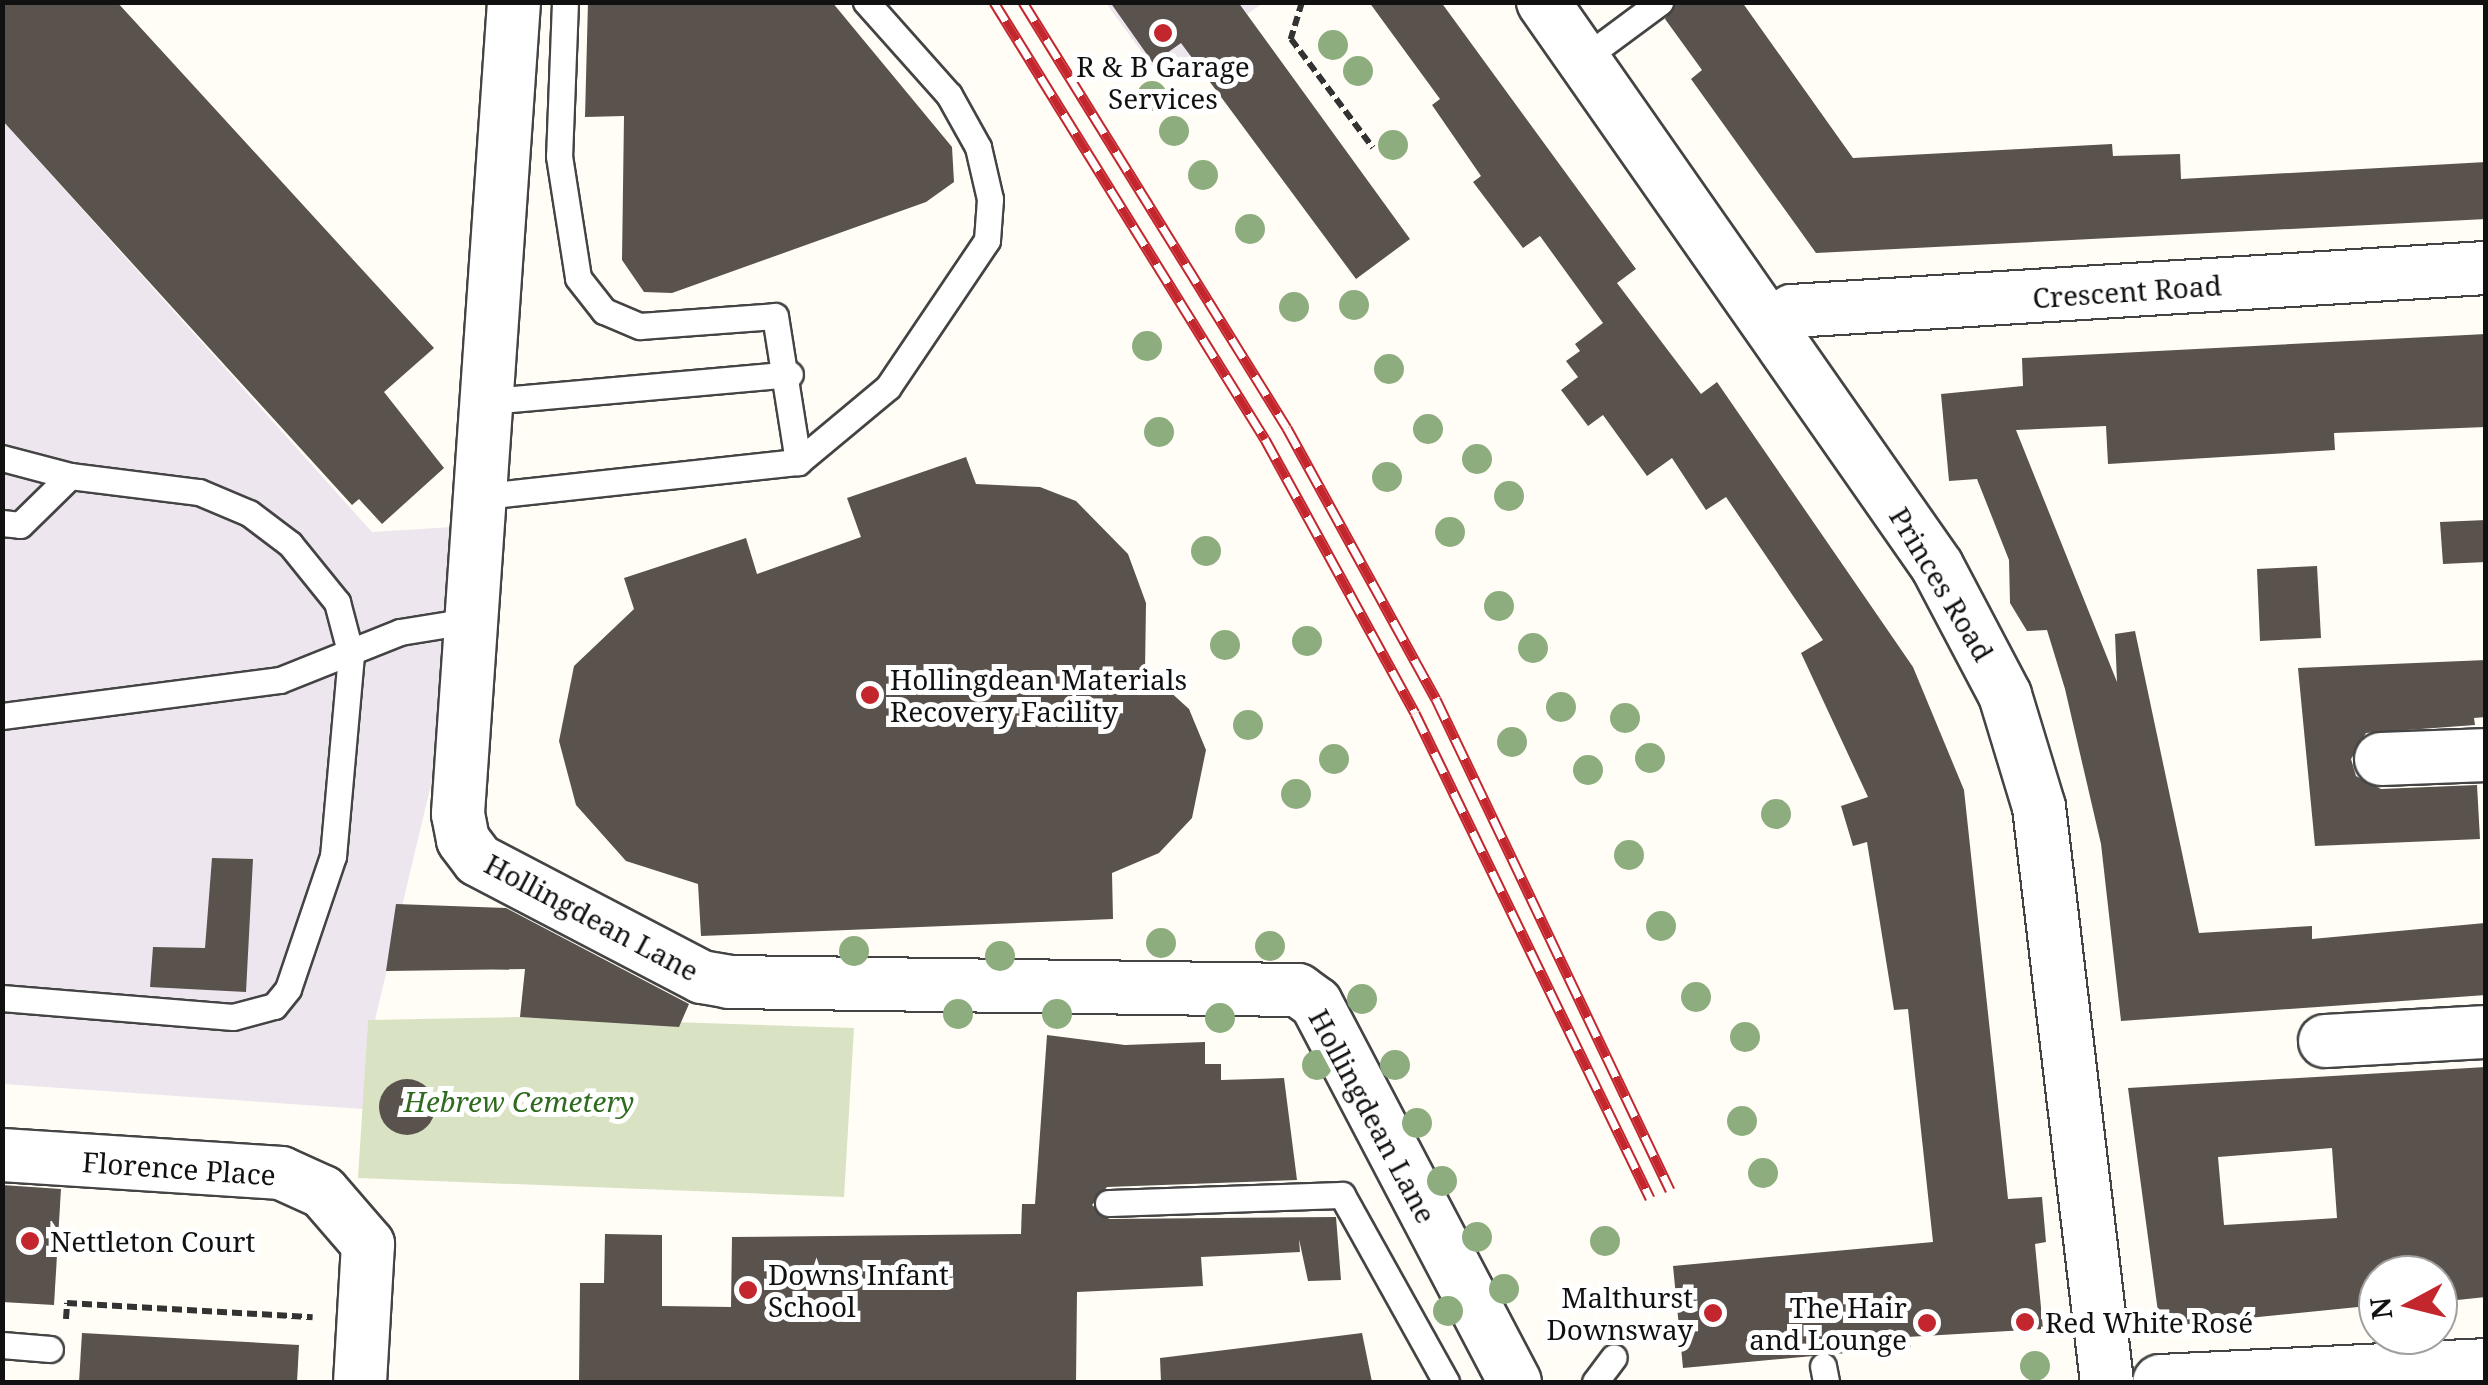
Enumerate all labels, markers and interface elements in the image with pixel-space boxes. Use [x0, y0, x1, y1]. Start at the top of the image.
marker: R & B Garage Services [1152, 22, 1174, 44]
place label: R & B Garage Services [1076, 49, 1250, 115]
street label: Crescent Road [2031, 268, 2223, 314]
street label: Princes Road [1883, 501, 2001, 667]
place label: Hollingdean Materials Recovery Facility [890, 662, 1187, 728]
marker: Hollingdean Materials Recovery Facility [859, 684, 881, 706]
street label: Hollingdean Lane [479, 846, 705, 988]
street label: Hollingdean Lane [1302, 1003, 1444, 1229]
park label: Hebrew Cemetery [404, 1084, 634, 1118]
street label: Florence Place [81, 1144, 277, 1192]
place label: Nettleton Court [50, 1224, 255, 1258]
marker: Nettleton Court [19, 1230, 41, 1252]
north arrow [2358, 1255, 2458, 1355]
place label: Downs Infant School [768, 1257, 949, 1323]
marker: Downs Infant School [737, 1279, 759, 1301]
place label: Malthurst Downsway [1547, 1280, 1693, 1346]
place label: The Hair and Lounge [1749, 1290, 1907, 1356]
text: N [2360, 1295, 2400, 1322]
marker: Malthurst Downsway [1702, 1302, 1724, 1324]
place label: Red White Rosé [2045, 1305, 2253, 1339]
marker: Red White Rosé [2014, 1311, 2036, 1333]
marker: The Hair and Lounge [1916, 1312, 1938, 1334]

